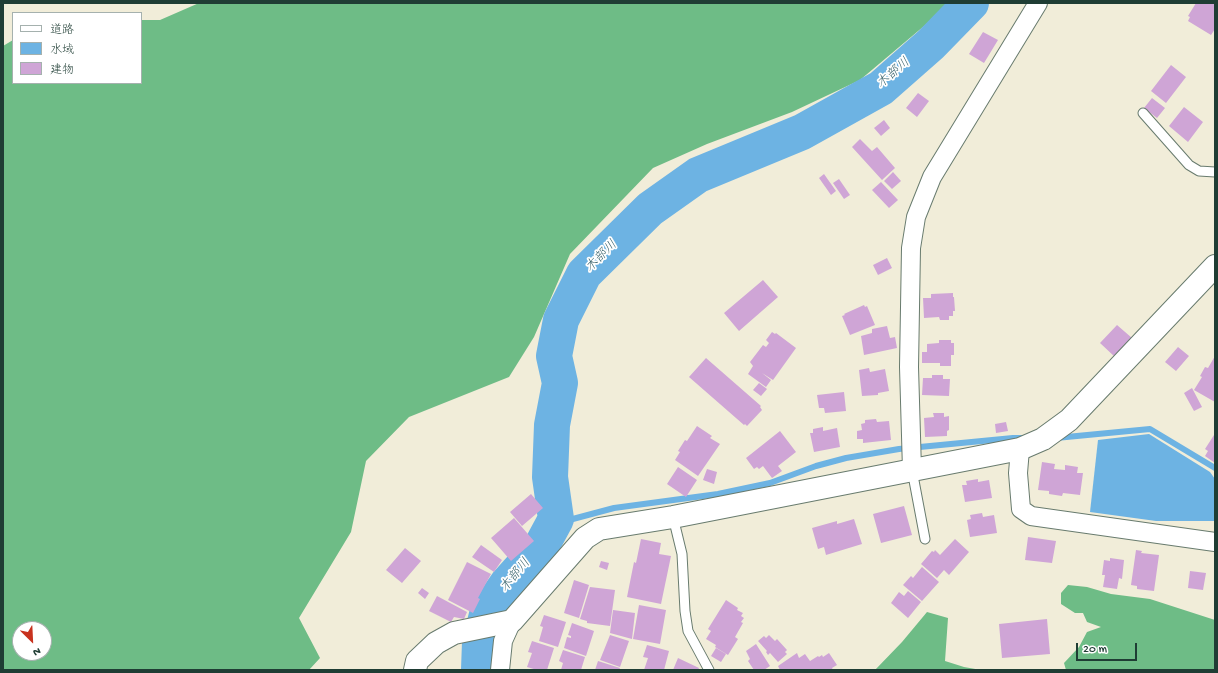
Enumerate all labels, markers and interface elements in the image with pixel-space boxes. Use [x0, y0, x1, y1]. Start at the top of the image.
legend [12, 12, 142, 84]
text: 道路 [50, 24, 74, 38]
text: 水域 [50, 44, 74, 58]
water label: 木部川 [874, 55, 914, 93]
text: 建物 [50, 64, 74, 78]
water label: 木部川 [583, 238, 621, 276]
water label: 木部川 [497, 556, 535, 596]
north arrow [12, 621, 52, 661]
scale bar [1078, 635, 1139, 661]
text: 20 m [1083, 643, 1107, 657]
text: N [31, 644, 42, 658]

